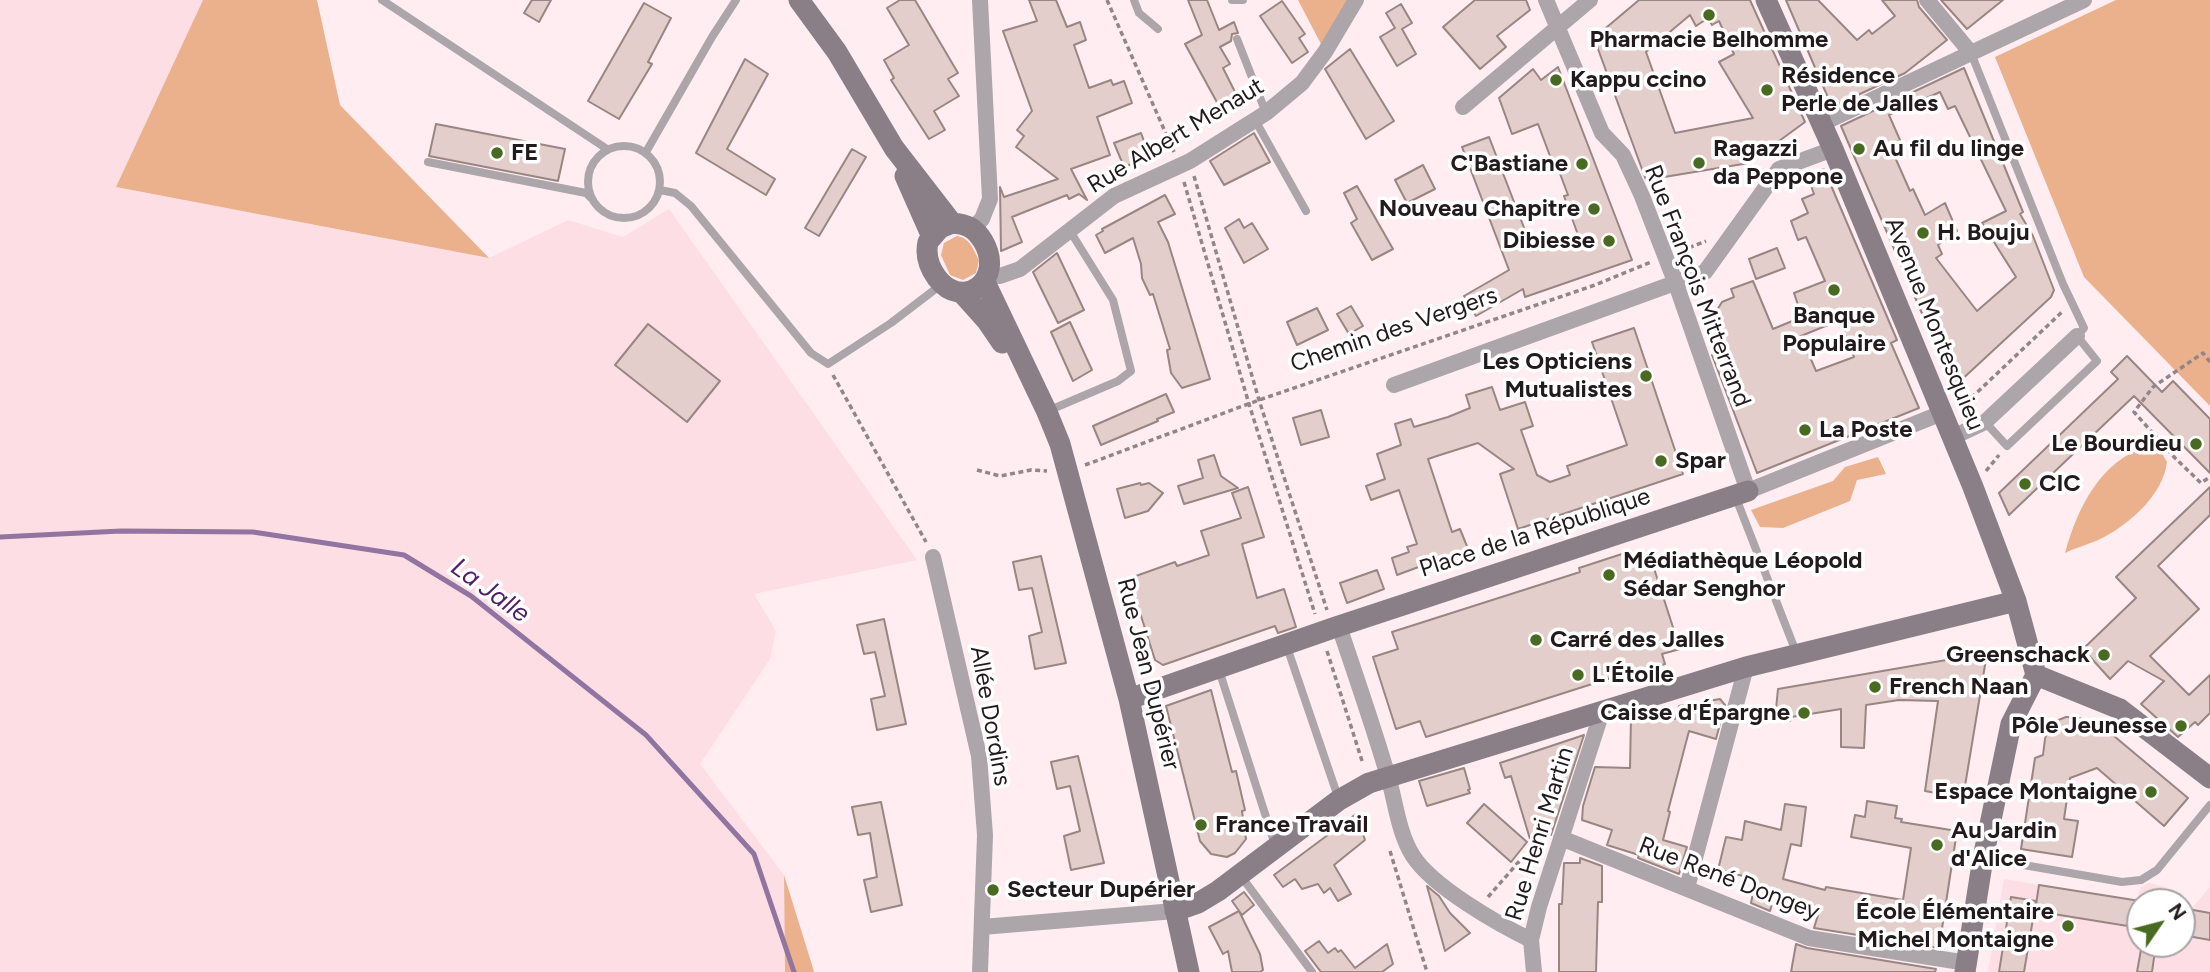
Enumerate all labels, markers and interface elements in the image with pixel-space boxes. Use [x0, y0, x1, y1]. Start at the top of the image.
marker: Pharmacie Belhomme [1701, 7, 1717, 23]
place label: Pharmacie Belhomme [1590, 26, 1828, 54]
place label: Résidence Perle de Jalles [1781, 62, 1938, 118]
place label: Kappu ccino [1570, 66, 1706, 94]
street label: Rue Albert Menaut [1083, 72, 1269, 200]
marker: Kappu ccino [1548, 72, 1564, 88]
marker: Résidence Perle de Jalles [1759, 82, 1775, 98]
place label: Ragazzi da Peppone [1713, 135, 1843, 191]
place label: Au fil du linge [1873, 135, 2024, 163]
place label: FE [511, 139, 538, 167]
marker: Au fil du linge [1851, 141, 1867, 157]
marker: FE [489, 145, 505, 161]
place label: C'Bastiane [1450, 150, 1568, 178]
marker: Ragazzi da Peppone [1691, 155, 1707, 171]
marker: C'Bastiane [1574, 156, 1590, 172]
street label: Rue François Mitterrand [1638, 161, 1756, 411]
place label: Nouveau Chapitre [1379, 195, 1580, 223]
marker: Nouveau Chapitre [1586, 201, 1602, 217]
street label: Avenue Montesquieu [1878, 213, 1990, 435]
place label: H. Bouju [1937, 219, 2030, 247]
marker: H. Bouju [1915, 225, 1931, 241]
place label: Dibiesse [1502, 227, 1595, 255]
marker: Dibiesse [1601, 233, 1617, 249]
street label: Chemin des Vergers [1287, 281, 1501, 379]
marker: Banque Populaire [1826, 282, 1842, 298]
place label: Banque Populaire [1782, 302, 1886, 358]
place label: Les Opticiens Mutualistes [1482, 348, 1632, 404]
marker: Les Opticiens Mutualistes [1638, 368, 1654, 384]
place label: La Poste [1819, 416, 1912, 444]
marker: La Poste [1797, 422, 1813, 438]
place label: Le Bourdieu [2051, 430, 2182, 458]
marker: Le Bourdieu [2188, 436, 2204, 452]
place label: Spar [1675, 447, 1726, 475]
marker: Spar [1653, 453, 1669, 469]
place label: CIC [2039, 470, 2081, 498]
marker: CIC [2017, 476, 2033, 492]
street label: Place de la République [1416, 482, 1654, 584]
place label: Médiathèque Léopold Sédar Senghor [1623, 547, 1863, 603]
water label: La Jalle [445, 552, 535, 630]
marker: Médiathèque Léopold Sédar Senghor [1601, 567, 1617, 583]
street label: Rue Jean Dupérier [1110, 575, 1186, 773]
place label: Carré des Jalles [1550, 626, 1724, 654]
marker: Carré des Jalles [1528, 632, 1544, 648]
place label: Greenschack [1946, 641, 2090, 669]
street label: Allée Dordins [964, 644, 1016, 788]
marker: Greenschack [2096, 647, 2112, 663]
place label: L'Étoile [1592, 661, 1674, 689]
marker: L'Étoile [1570, 667, 1586, 683]
place label: French Naan [1889, 673, 2028, 701]
marker: French Naan [1867, 679, 1883, 695]
place label: Caisse d'Épargne [1600, 699, 1790, 727]
marker: Caisse d'Épargne [1796, 705, 1812, 721]
place label: Pôle Jeunesse [2011, 712, 2167, 740]
marker: Pôle Jeunesse [2173, 718, 2189, 734]
street label: Rue Henri Martin [1500, 744, 1580, 924]
place label: Espace Montaigne [1934, 778, 2137, 806]
marker: Espace Montaigne [2143, 784, 2159, 800]
place label: France Travail [1215, 811, 1368, 839]
marker: France Travail [1193, 817, 1209, 833]
place label: Au Jardin d'Alice [1951, 817, 2057, 873]
street label: Rue René Dongey [1635, 831, 1823, 927]
marker: Au Jardin d'Alice [1929, 837, 1945, 853]
place label: Secteur Dupérier [1007, 876, 1195, 904]
marker: Secteur Dupérier [985, 882, 1001, 898]
north arrow [2126, 888, 2196, 958]
place label: École Élémentaire Michel Montaigne [1856, 898, 2054, 954]
text: N [2163, 899, 2191, 924]
marker: École Élémentaire Michel Montaigne [2060, 918, 2076, 934]

